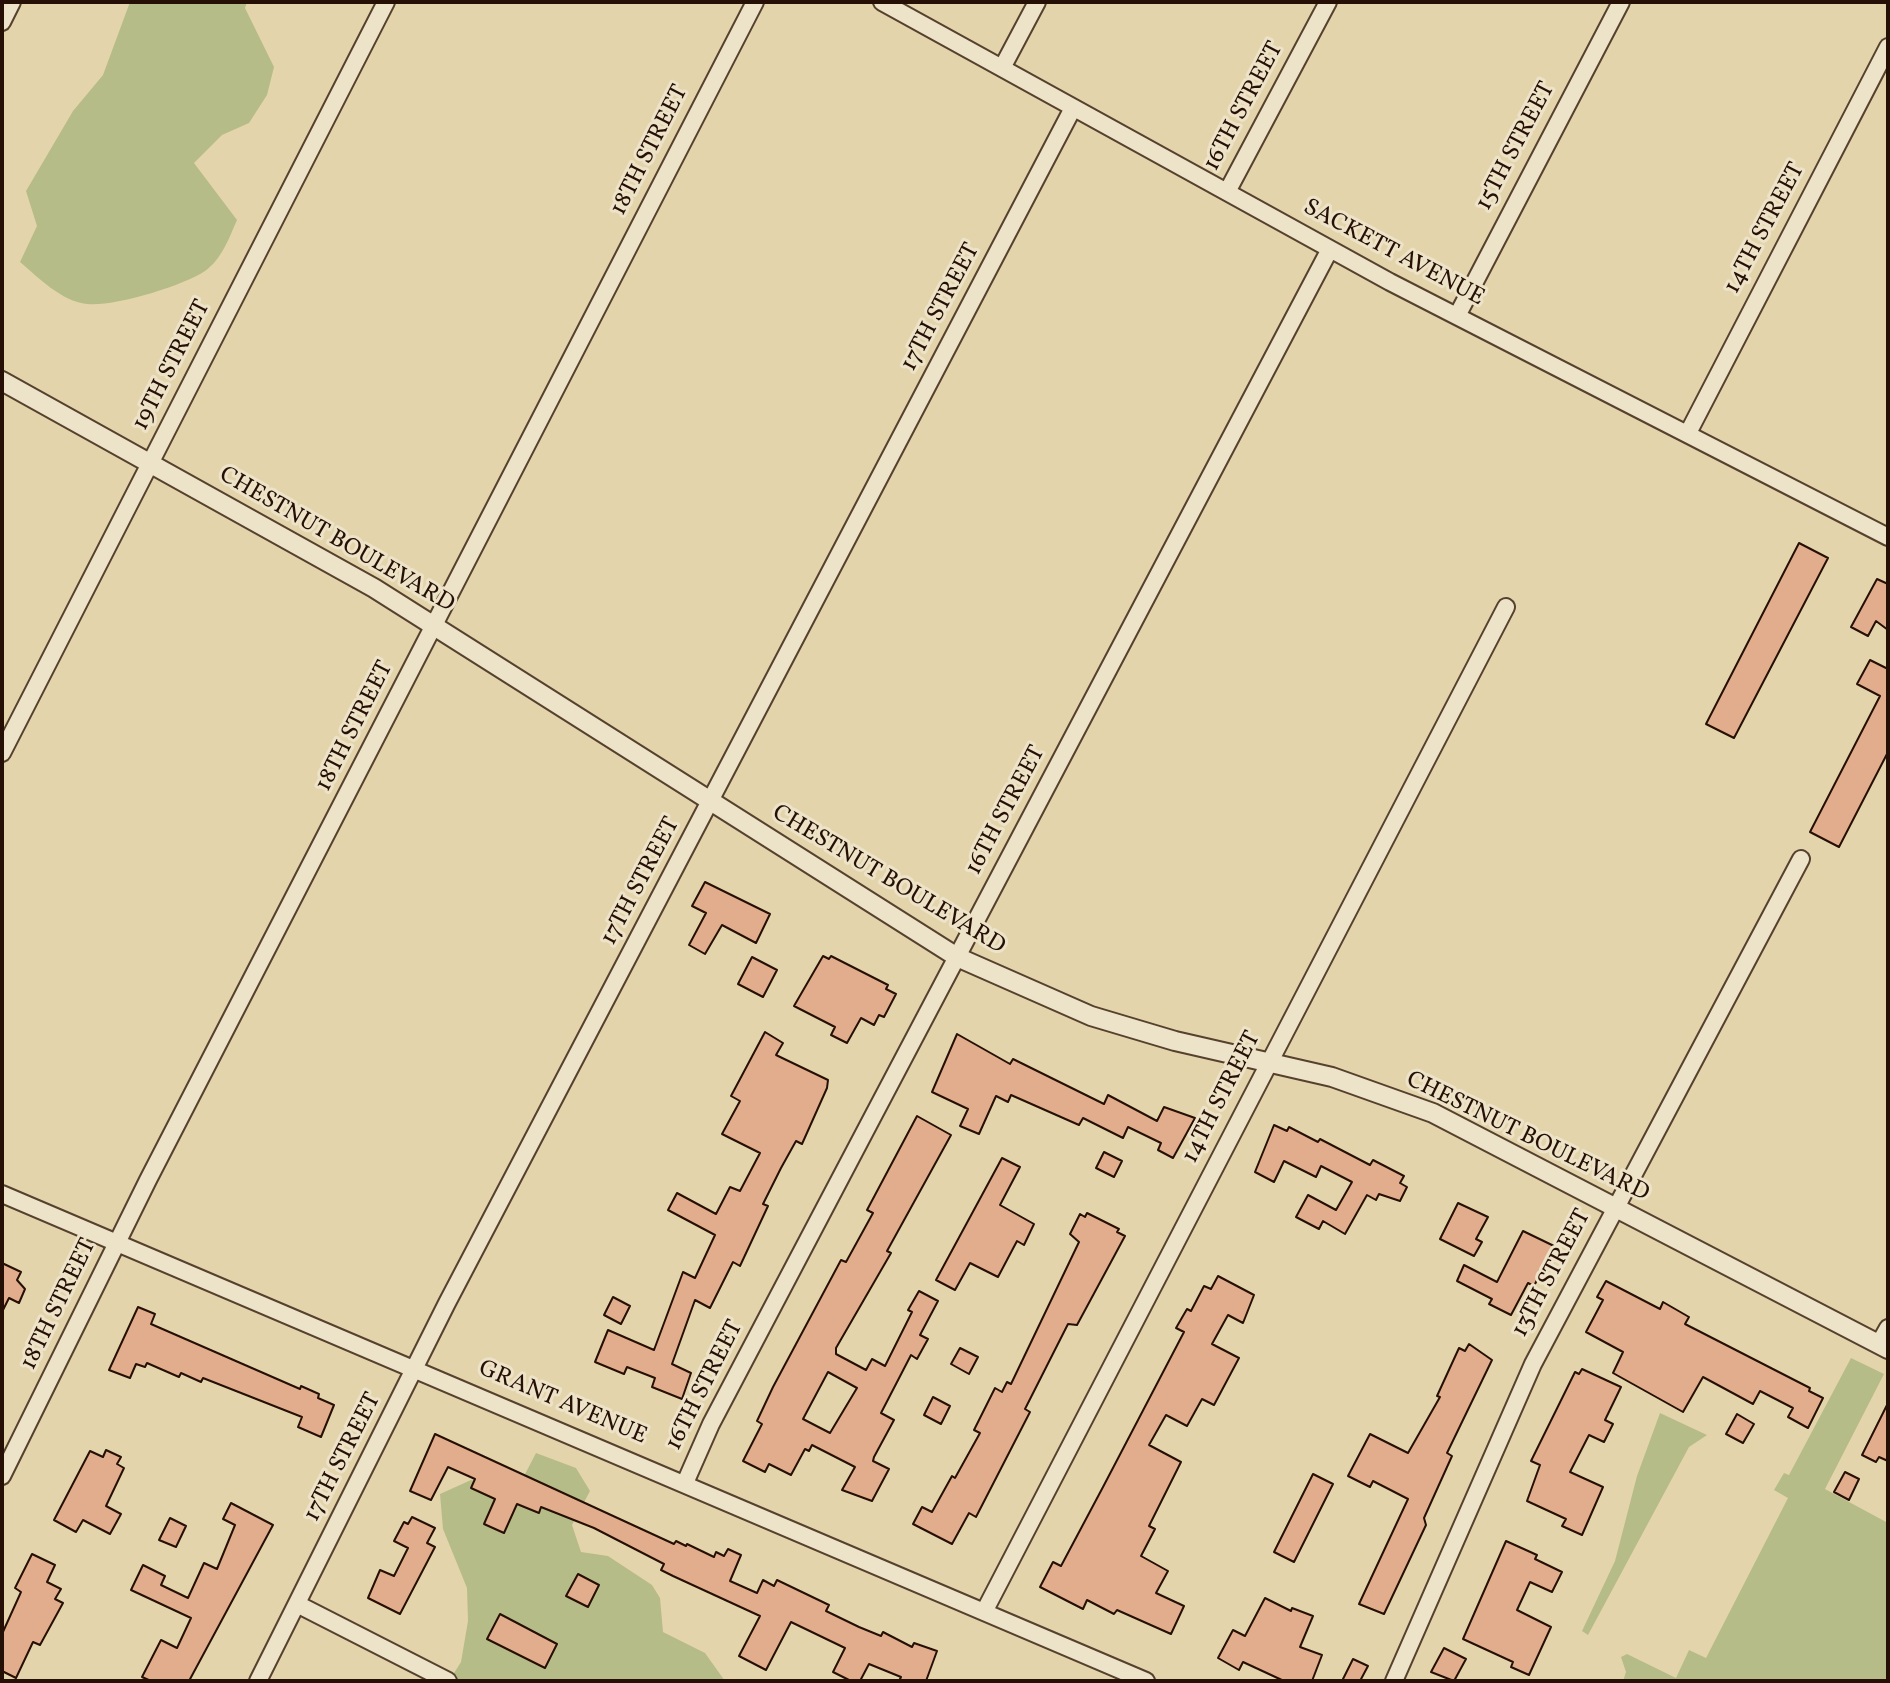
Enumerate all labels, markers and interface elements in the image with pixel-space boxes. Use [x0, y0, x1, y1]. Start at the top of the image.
street label: 16TH STREET [1199, 37, 1291, 177]
street label: 15TH STREET [1471, 78, 1563, 216]
street label: 18TH STREET [606, 81, 696, 221]
street label: 14TH STREET [1719, 158, 1813, 300]
street label: SACKETT AVENUE [1297, 194, 1489, 314]
street label: 17TH STREET [896, 239, 988, 377]
street label: 19TH STREET [128, 296, 218, 436]
street label: CHESTNUT BOULEVARD [213, 462, 459, 620]
street label: 18TH STREET [311, 657, 401, 797]
street label: 16TH STREET [961, 741, 1053, 881]
street label: CHESTNUT BOULEVARD [766, 800, 1010, 962]
street label: 17TH STREET [596, 813, 688, 951]
street label: 14TH STREET [1177, 1027, 1269, 1169]
street label: CHESTNUT BOULEVARD [1401, 1067, 1653, 1209]
street label: 13TH STREET [1507, 1205, 1599, 1343]
street label: 18TH STREET [16, 1235, 104, 1375]
street label: 16TH STREET [661, 1316, 751, 1456]
street label: GRANT AVENUE [473, 1356, 651, 1452]
street label: 17TH STREET [299, 1389, 389, 1527]

